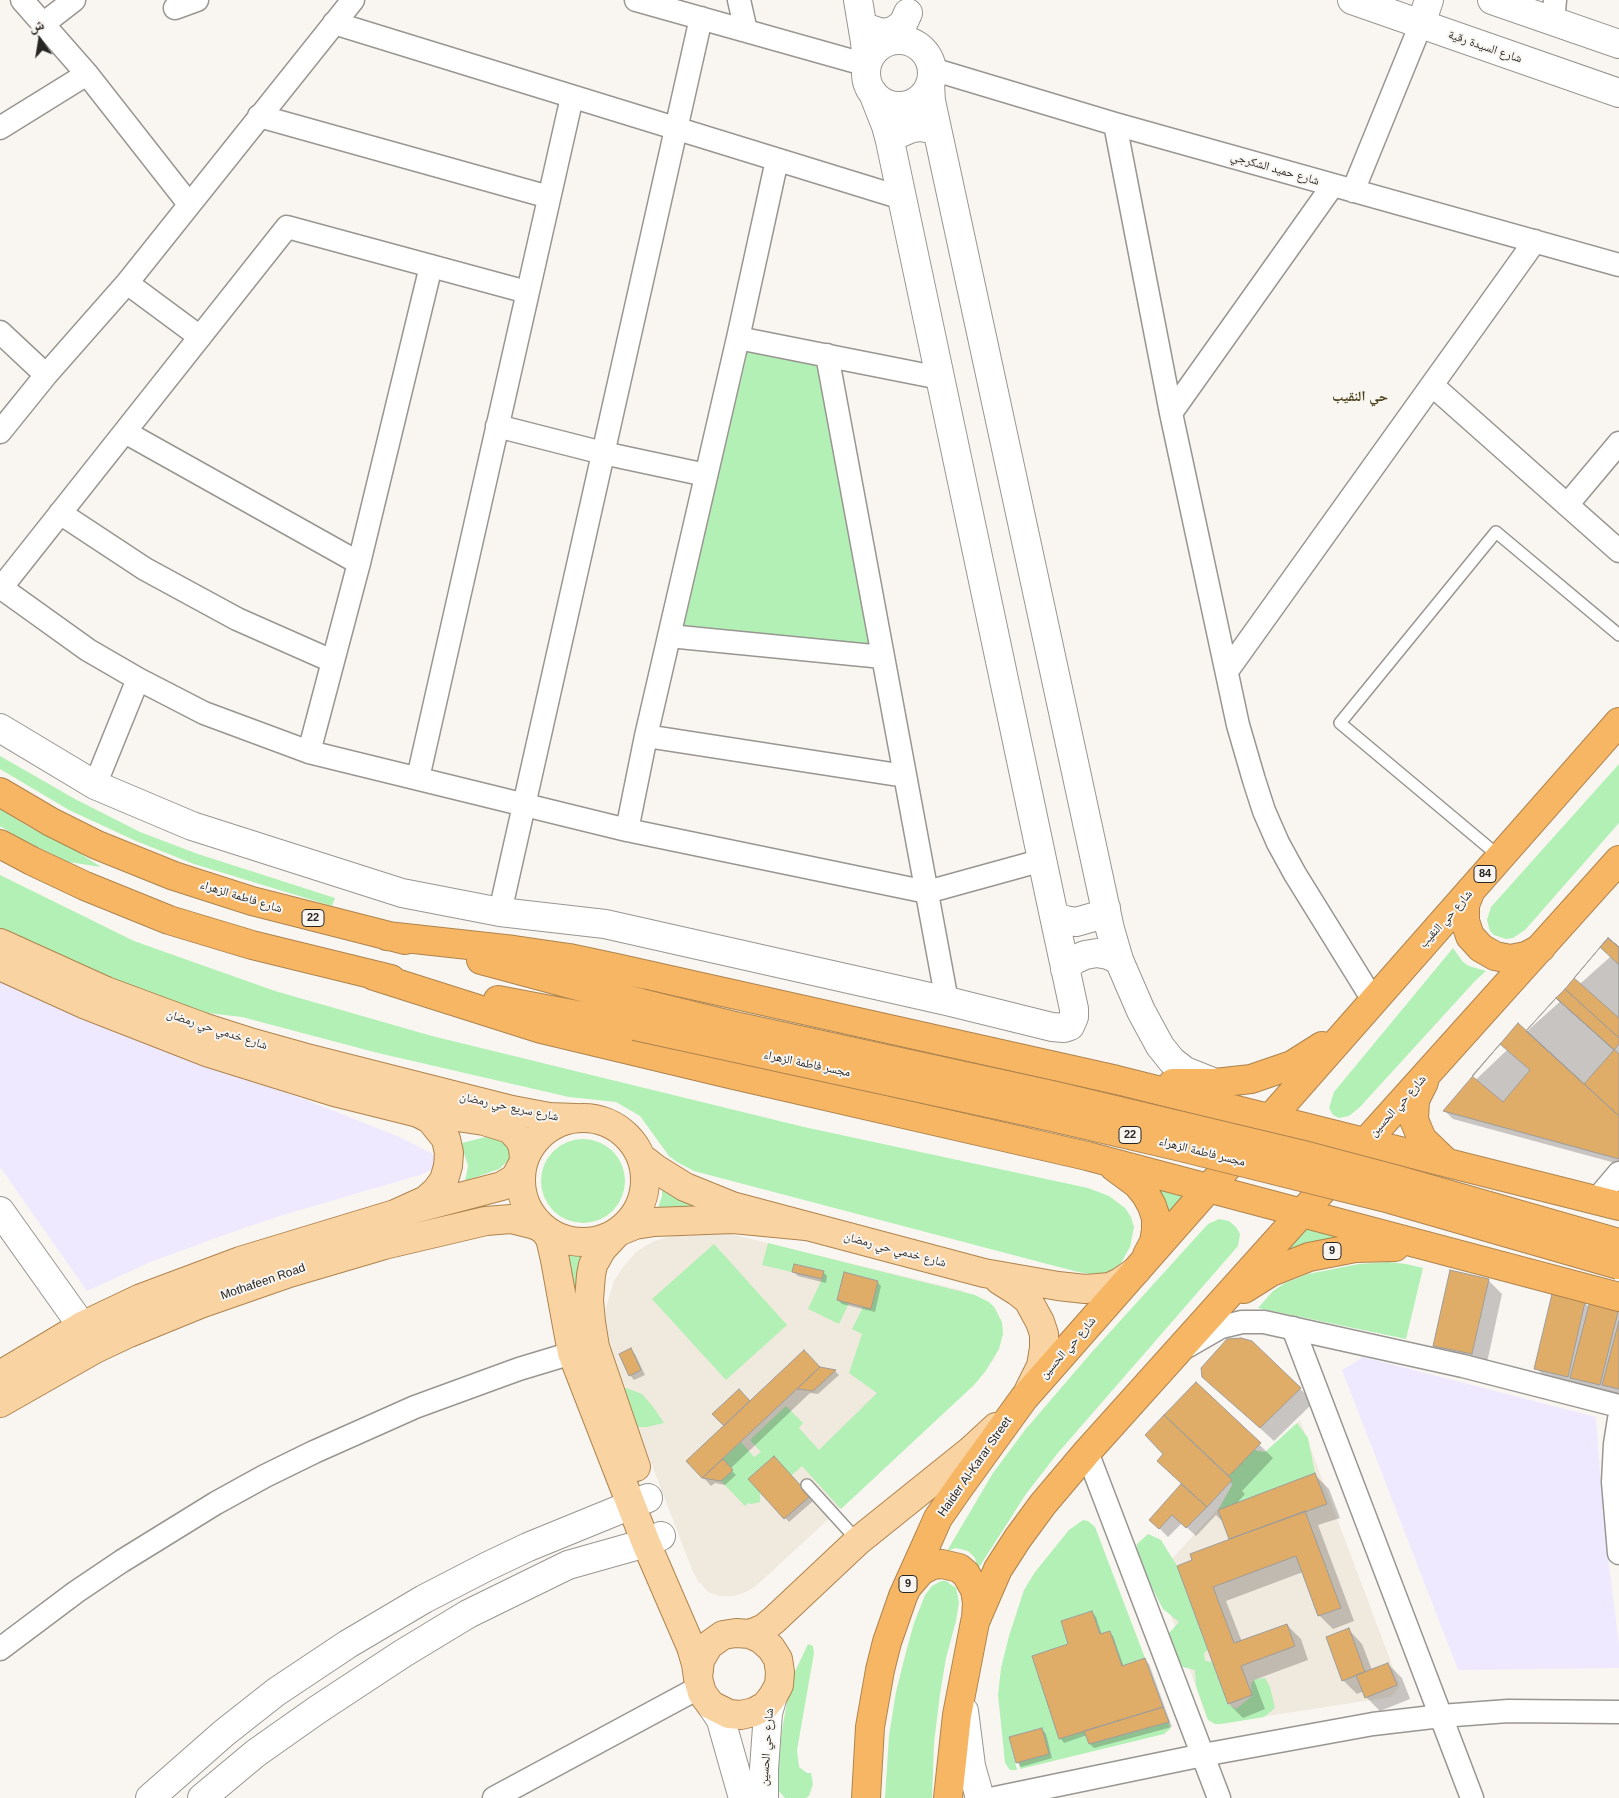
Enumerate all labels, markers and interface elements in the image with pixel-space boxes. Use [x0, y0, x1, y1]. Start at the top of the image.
north arrow [15, 15, 65, 65]
text: ش [28, 16, 46, 35]
street label: شارع السيدة رقية [1446, 28, 1524, 66]
street label: شارع حميد الشكرجي [1229, 149, 1321, 189]
district label: حي النقيب [1332, 389, 1388, 405]
road number: 84 [1474, 866, 1496, 882]
street label: شارع فاطمة الزهراء [198, 878, 284, 916]
street label: شارع حي النقيب [1416, 887, 1476, 951]
road number: 22 [302, 910, 324, 926]
street label: شارع خدمي حي رمضان [165, 1007, 269, 1053]
street label: مجسر فاطمة الزهراء [762, 1048, 852, 1080]
street label: شارع حي الحسين [1367, 1072, 1429, 1140]
street label: شارع سريع حي رمضان [458, 1089, 560, 1125]
road number: 22 [1119, 1126, 1141, 1144]
street label: مجسر فاطمة الزهراء [1157, 1134, 1247, 1170]
street label: شارع خدمي حي رمضان [842, 1229, 948, 1271]
road number: 9 [1323, 1242, 1341, 1260]
street label: Mothafeen Road [219, 1261, 307, 1303]
street label: شارع حي الحسين [1037, 1314, 1099, 1382]
street label: Haider Al-Karar Street [935, 1415, 1015, 1519]
road number: 9 [899, 1576, 917, 1592]
street label: شارع حي الحسين [757, 1708, 777, 1786]

